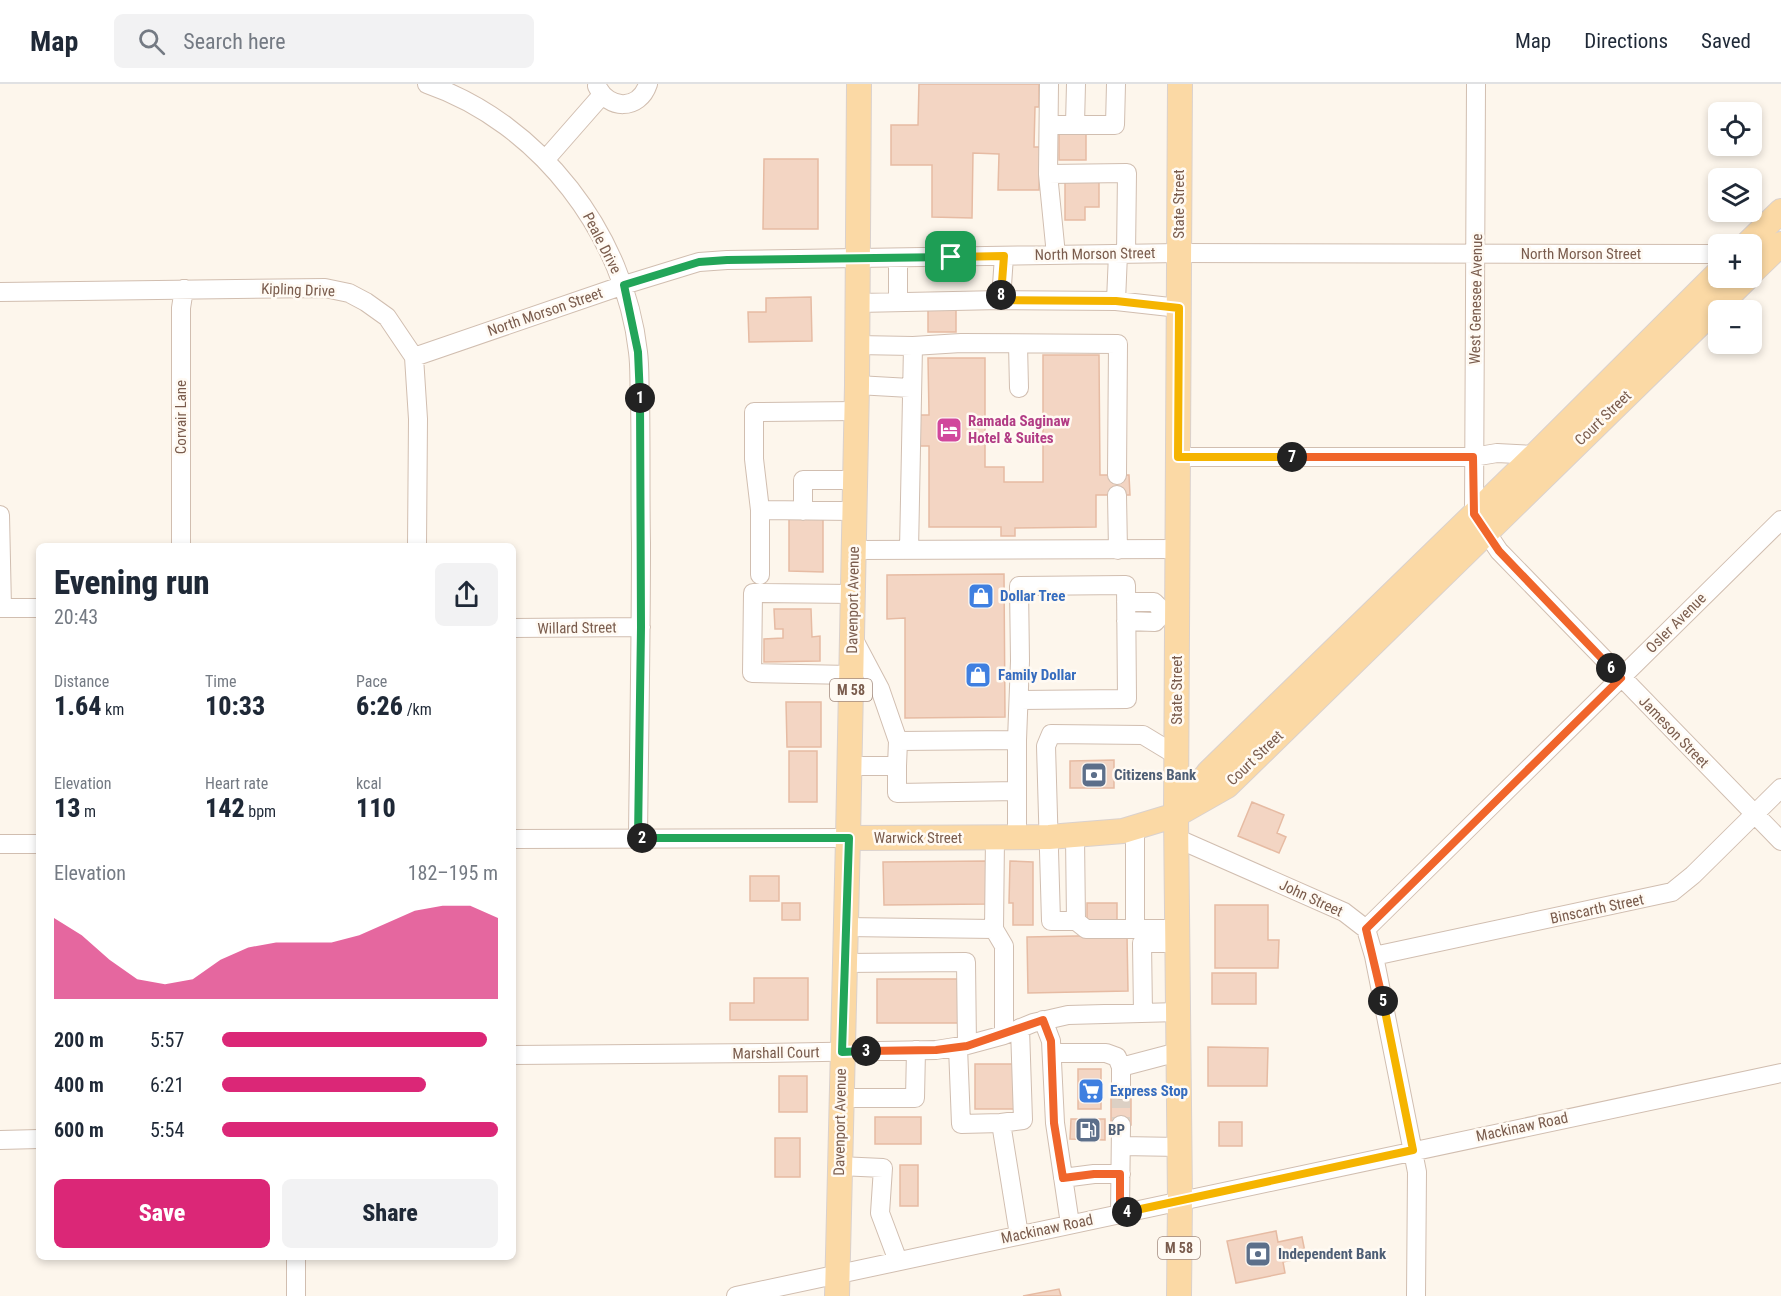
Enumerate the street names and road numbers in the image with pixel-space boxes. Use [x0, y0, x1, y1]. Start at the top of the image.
street label: State Street [1170, 169, 1188, 239]
street label: Peale Drive [579, 209, 625, 277]
street label: West Genesee Avenue [1466, 234, 1486, 364]
street label: North Morson Street [1035, 244, 1155, 264]
street label: North Morson Street [1521, 245, 1641, 263]
street label: Kipling Drive [261, 280, 335, 300]
street label: North Morson Street [485, 284, 605, 340]
street label: Corvair Lane [172, 380, 190, 454]
street label: Court Street [1571, 387, 1635, 449]
street label: Davenport Avenue [843, 546, 863, 654]
street label: Osler Avenue [1642, 589, 1710, 657]
street label: Willard Street [537, 618, 617, 638]
street label: State Street [1168, 655, 1186, 725]
road number: M 58 [830, 679, 872, 701]
street label: Jameson Street [1635, 692, 1713, 772]
street label: Court Street [1223, 727, 1287, 789]
street label: Warwick Street [874, 829, 962, 847]
street label: John Street [1276, 875, 1346, 921]
street label: Binscarth Street [1549, 890, 1645, 928]
street label: Marshall Court [732, 1043, 820, 1063]
street label: Davenport Avenue [830, 1068, 850, 1176]
street label: Mackinaw Road [1474, 1108, 1570, 1146]
street label: Mackinaw Road [999, 1210, 1095, 1248]
road number: M 58 [1158, 1237, 1200, 1259]

